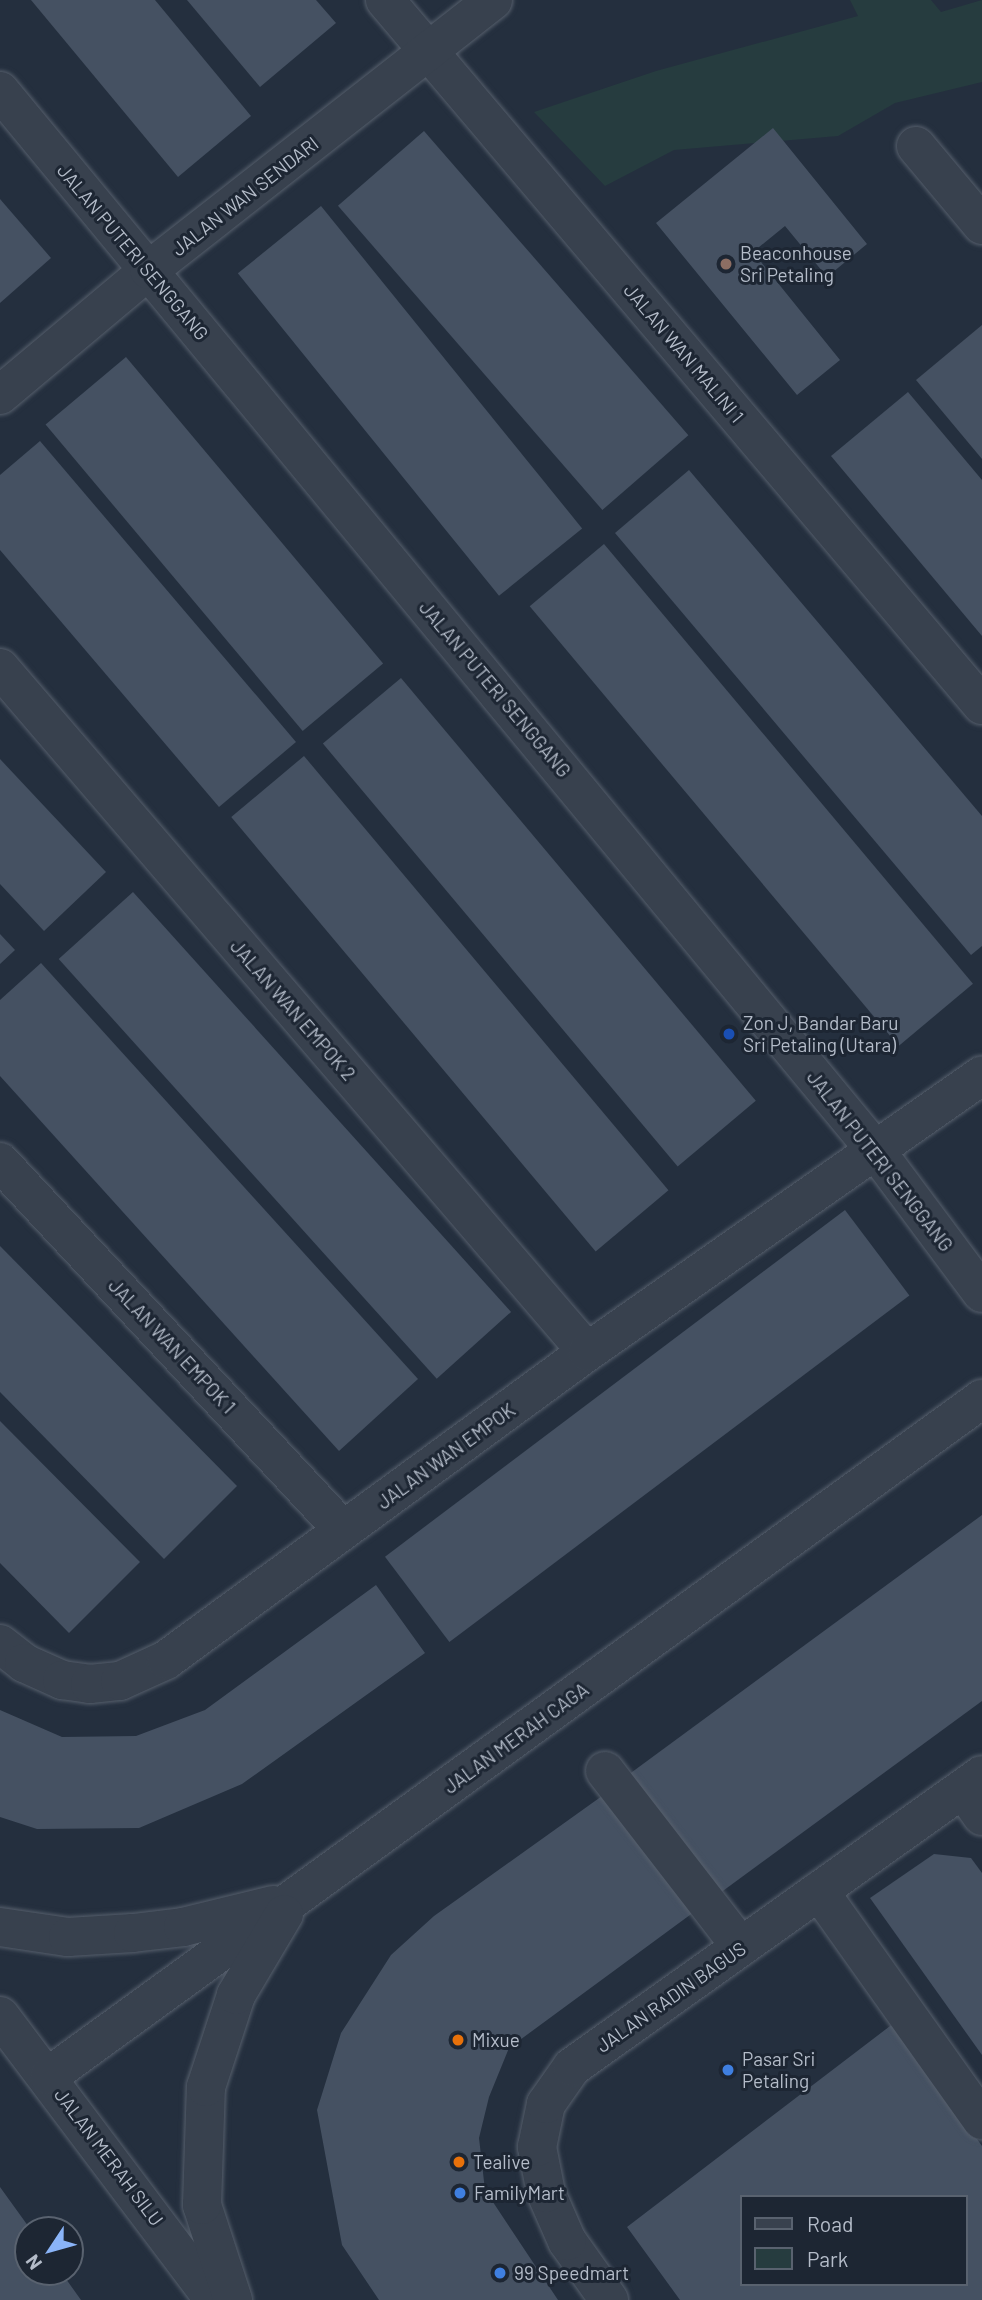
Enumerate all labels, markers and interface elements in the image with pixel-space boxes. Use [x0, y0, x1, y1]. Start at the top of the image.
street label: JALAN WAN SENDARI [167, 132, 323, 260]
street label: JALAN PUTERI SENGGANG [53, 159, 213, 345]
place label: Beaconhouse Sri Petaling [740, 242, 852, 286]
marker: Beaconhouse Sri Petaling [718, 256, 734, 272]
street label: JALAN WAN MALINI 1 [619, 279, 749, 427]
street label: JALAN PUTERI SENGGANG [415, 596, 575, 782]
street label: JALAN WAN EMPOK 2 [226, 935, 360, 1085]
place label: Zon J, Bandar Baru Sri Petaling (Utara) [743, 1012, 898, 1056]
marker: Zon J, Bandar Baru Sri Petaling (Utara) [721, 1026, 737, 1042]
street label: JALAN PUTERI SENGGANG [802, 1066, 958, 1256]
street label: JALAN WAN EMPOK 1 [104, 1274, 240, 1418]
street label: JALAN WAN EMPOK [373, 1398, 519, 1514]
street label: JALAN MERAH CAGA [439, 1678, 593, 1798]
street label: JALAN RADIN BAGUS [592, 1937, 750, 2057]
place label: Mixue [472, 2029, 520, 2051]
marker: Mixue [450, 2032, 466, 2048]
place label: Pasar Sri Petaling [742, 2048, 815, 2092]
marker: Pasar Sri Petaling [720, 2062, 736, 2078]
street label: JALAN MERAH SILU [50, 2084, 168, 2230]
place label: Tealive [473, 2151, 530, 2173]
marker: Tealive [451, 2154, 467, 2170]
place label: FamilyMart [474, 2182, 565, 2204]
marker: FamilyMart [452, 2185, 468, 2201]
legend [740, 2195, 968, 2286]
text: Road [807, 2211, 853, 2236]
north arrow [14, 2216, 84, 2286]
text: Park [807, 2246, 848, 2271]
text: N [20, 2251, 46, 2274]
place label: 99 Speedmart [514, 2262, 629, 2284]
marker: 99 Speedmart [492, 2265, 508, 2281]

